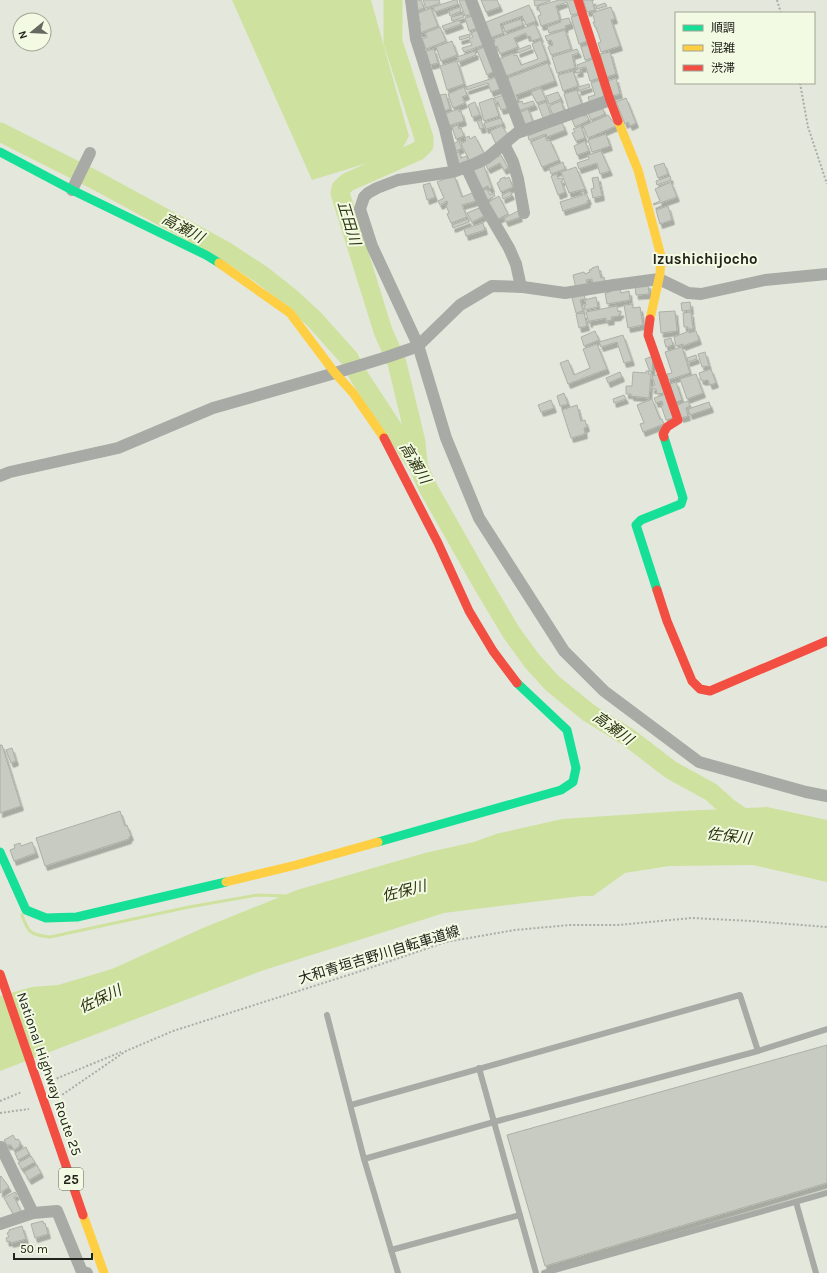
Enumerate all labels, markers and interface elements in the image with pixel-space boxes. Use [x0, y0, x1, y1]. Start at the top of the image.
north arrow [12, 12, 52, 52]
legend [675, 12, 815, 84]
text: 順調 [711, 21, 735, 35]
text: N [16, 29, 30, 41]
text: 混雑 [711, 41, 735, 55]
text: 渋滞 [711, 61, 735, 75]
water label: 正田川 [334, 199, 365, 249]
water label: 高瀬川 [159, 209, 209, 247]
district label: Izushichijocho [652, 250, 758, 268]
water label: 高瀬川 [396, 439, 435, 489]
water label: 高瀬川 [590, 707, 638, 750]
water label: 佐保川 [706, 824, 754, 848]
water label: 佐保川 [380, 876, 430, 905]
street label: 大和青垣吉野川自転車道線 [296, 922, 462, 988]
water label: 佐保川 [76, 980, 126, 1017]
street label: National Highway Route 25 [13, 990, 85, 1158]
road number: 25 [59, 1168, 83, 1190]
scale bar [14, 1235, 92, 1261]
text: 50 m [20, 1242, 48, 1256]

